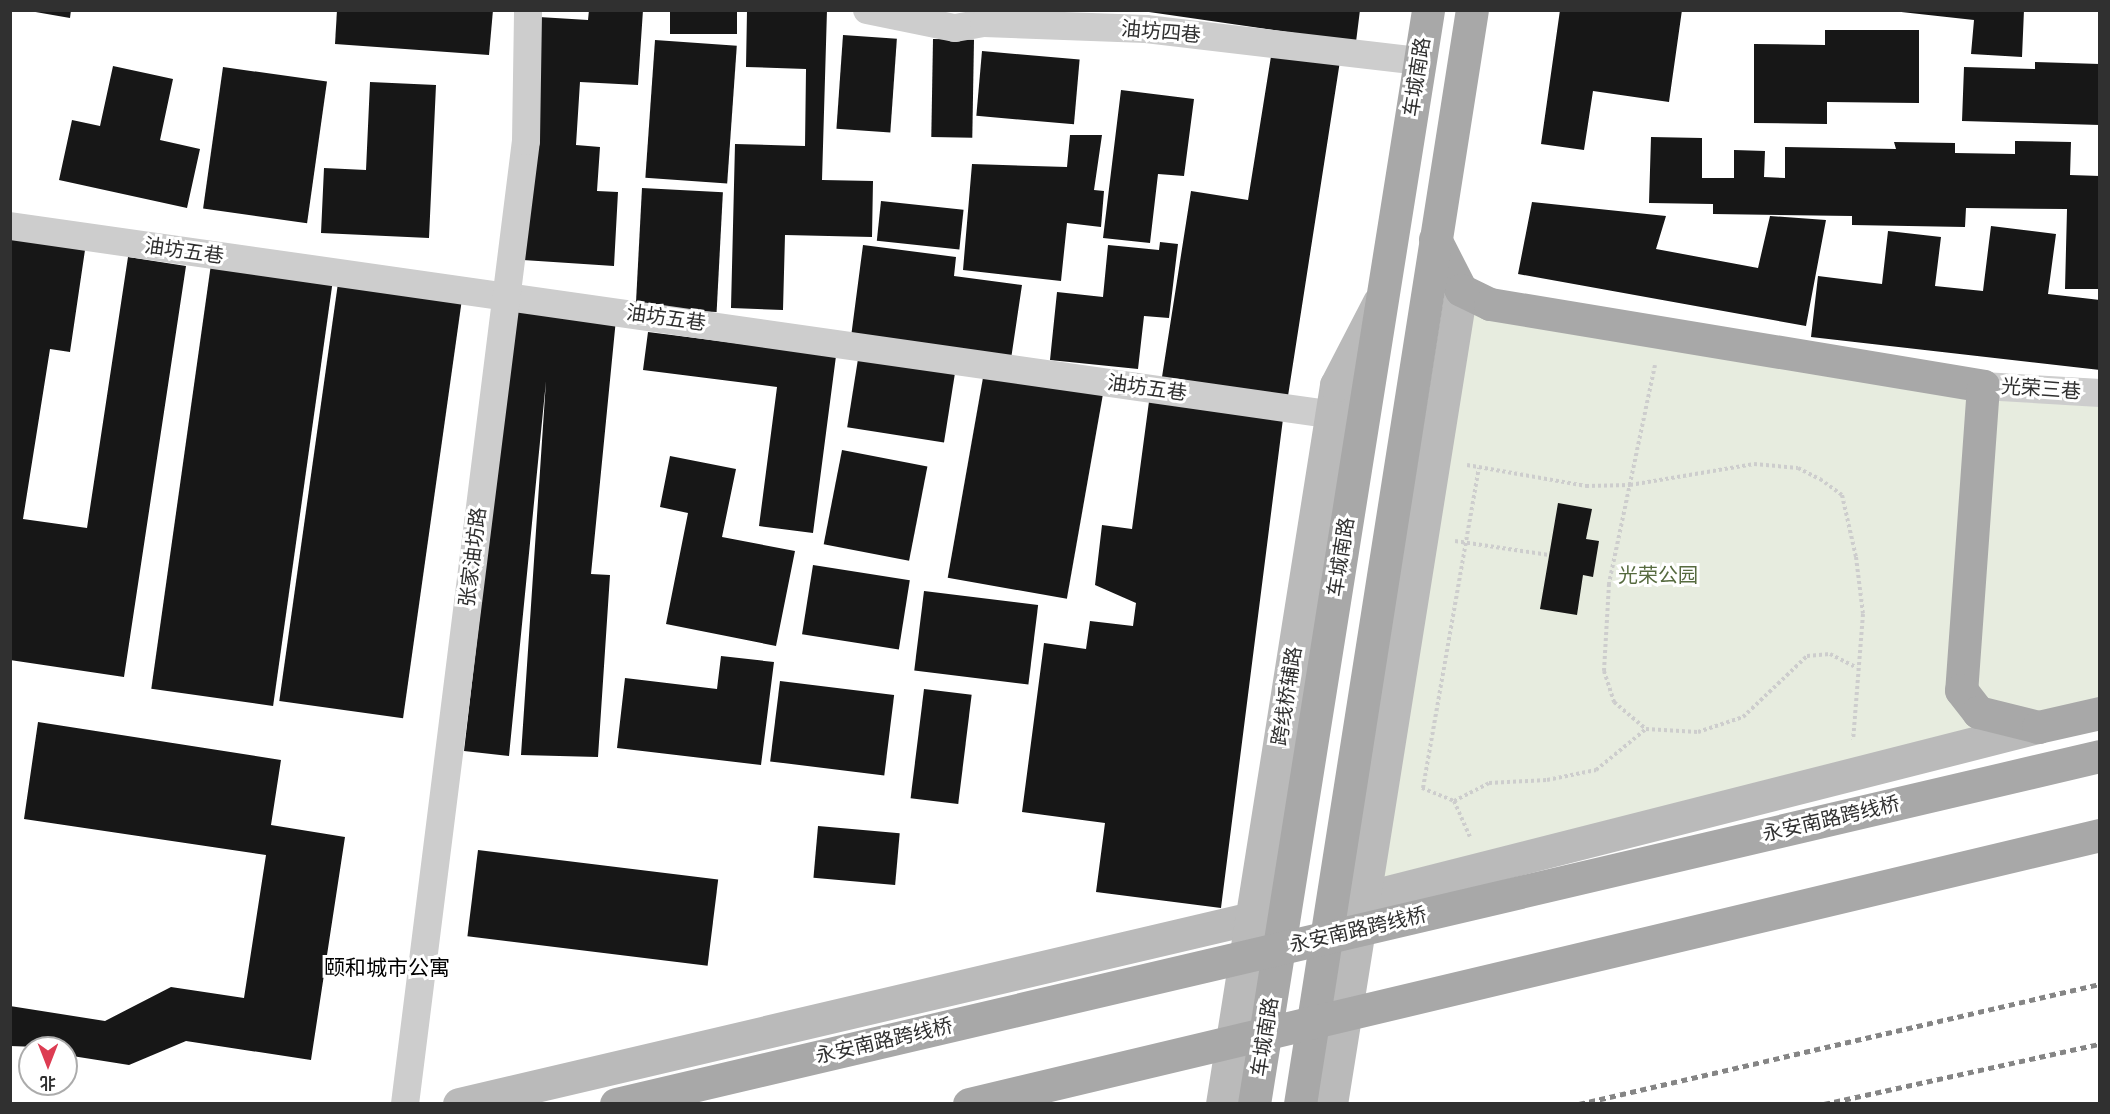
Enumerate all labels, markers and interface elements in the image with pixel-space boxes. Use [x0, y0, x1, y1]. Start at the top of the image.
street label: 油坊四巷 [1120, 17, 1202, 47]
street label: 车城南路 [1399, 36, 1435, 118]
street label: 油坊五巷 [143, 234, 225, 268]
street label: 油坊五巷 [625, 301, 707, 335]
street label: 油坊五巷 [1106, 371, 1188, 405]
street label: 光荣三巷 [2000, 374, 2082, 404]
street label: 张家油坊路 [455, 506, 491, 608]
street label: 车城南路 [1323, 516, 1359, 598]
park label: 光荣公园 [1618, 563, 1698, 587]
street label: 跨线桥辅路 [1267, 645, 1307, 747]
street label: 永安南路跨线桥 [1760, 792, 1902, 846]
street label: 永安南路跨线桥 [1287, 903, 1429, 957]
district label: 颐和城市公寓 [324, 955, 450, 981]
street label: 车城南路 [1247, 996, 1283, 1078]
street label: 永安南路跨线桥 [813, 1014, 955, 1068]
north arrow [18, 1036, 78, 1096]
text: 北 [40, 1073, 56, 1092]

